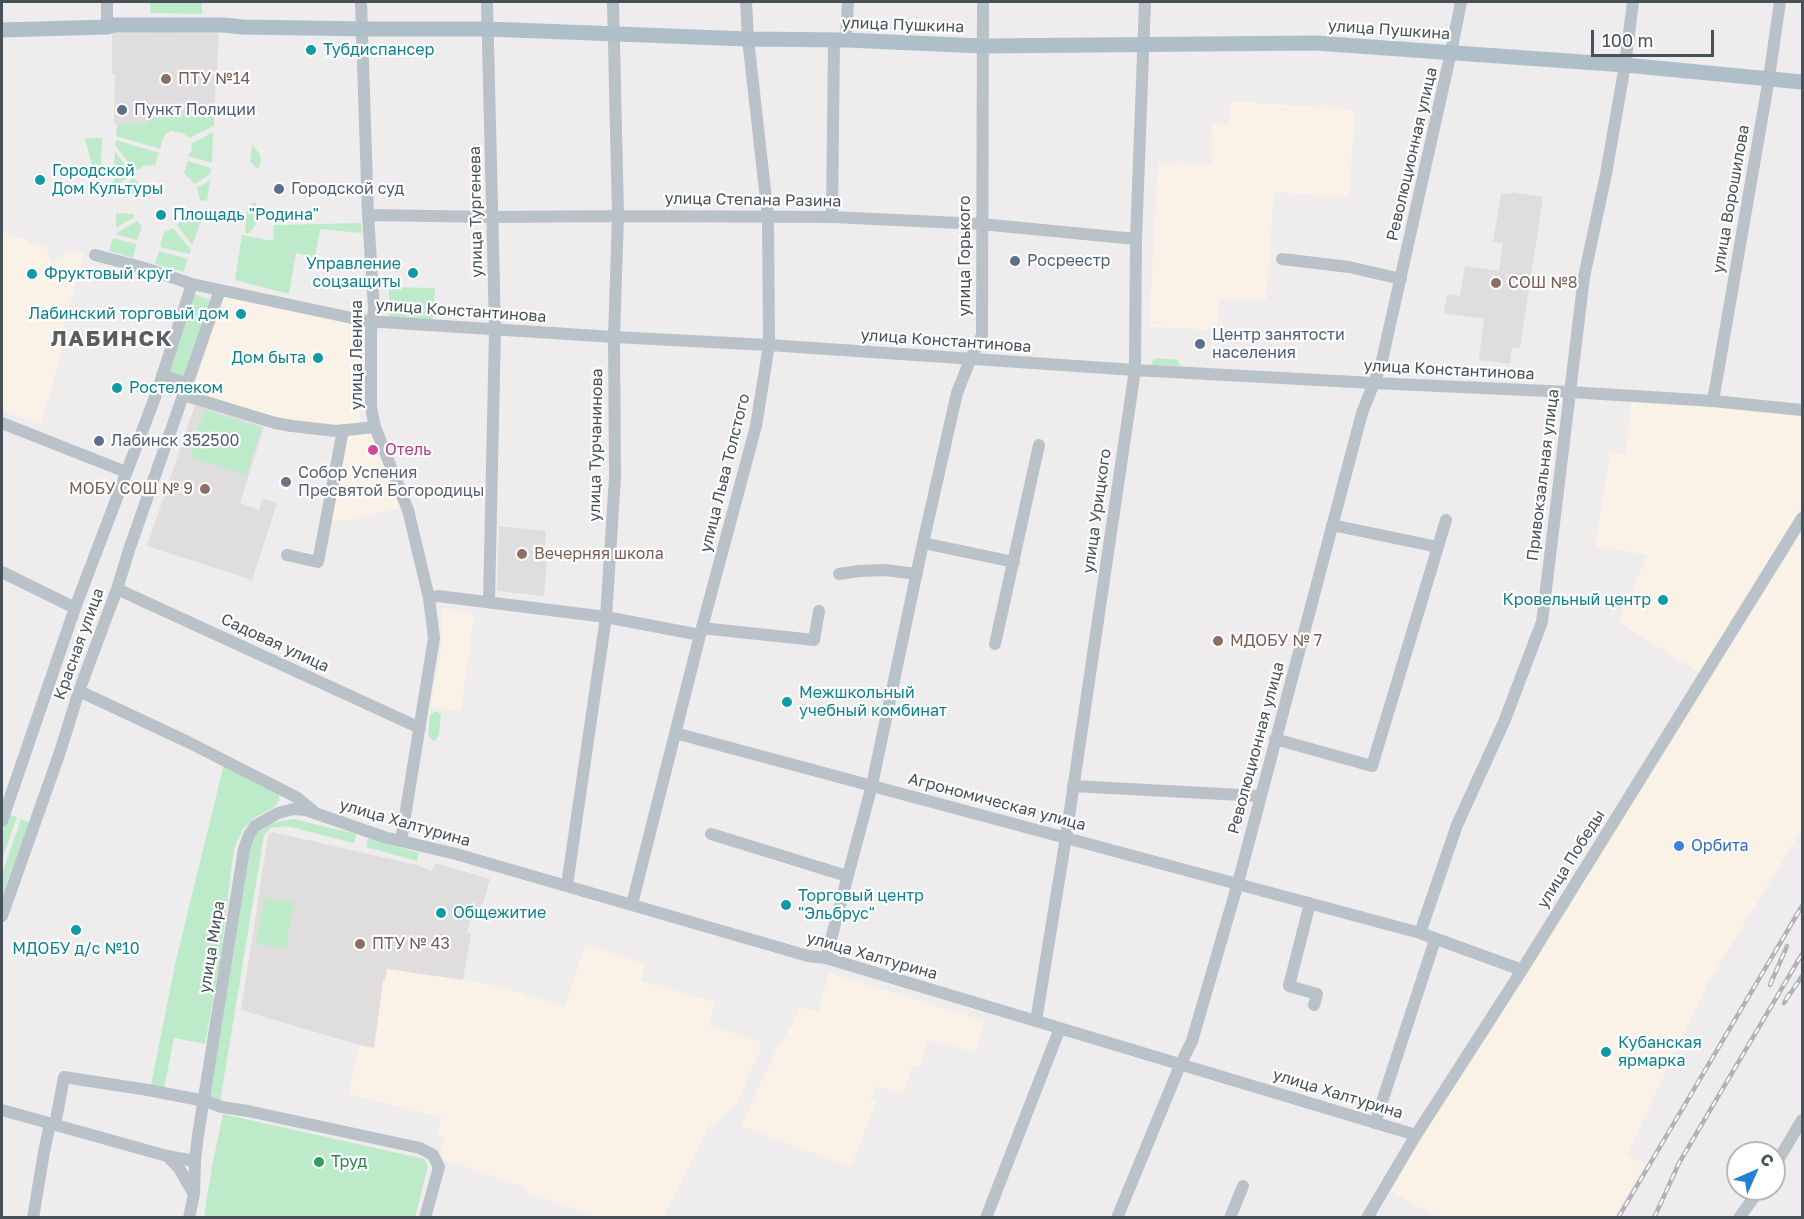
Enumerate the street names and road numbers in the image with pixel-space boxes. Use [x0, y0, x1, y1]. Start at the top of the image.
street label: улица Пушкина [841, 13, 965, 37]
street label: улица Пушкина [1327, 16, 1451, 44]
street label: Революционная улица [1383, 65, 1441, 243]
street label: улица Ворошилова [1708, 123, 1754, 275]
street label: улица Тургенева [465, 146, 487, 278]
street label: улица Степана Разина [665, 189, 841, 211]
street label: улица Горького [955, 195, 975, 317]
street label: улица Константинова [375, 295, 547, 327]
street label: улица Ленина [347, 300, 367, 410]
street label: улица Константинова [860, 325, 1032, 357]
street label: улица Константинова [1363, 356, 1535, 384]
street label: улица Турчанинова [585, 368, 607, 522]
street label: Привокзальная улица [1523, 388, 1563, 562]
street label: улица Льва Толстого [696, 392, 754, 554]
street label: улица Урицкого [1079, 447, 1115, 575]
street label: Красная улица [50, 585, 108, 703]
street label: Садовая улица [218, 610, 332, 676]
street label: Революционная улица [1224, 660, 1288, 836]
street label: Агрономическая улица [906, 769, 1088, 835]
street label: улица Халтурина [337, 795, 473, 851]
street label: улица Победы [1533, 806, 1609, 912]
street label: улица Мира [195, 899, 229, 995]
street label: улица Халтурина [804, 928, 940, 984]
street label: улица Халтурина [1271, 1065, 1405, 1123]

